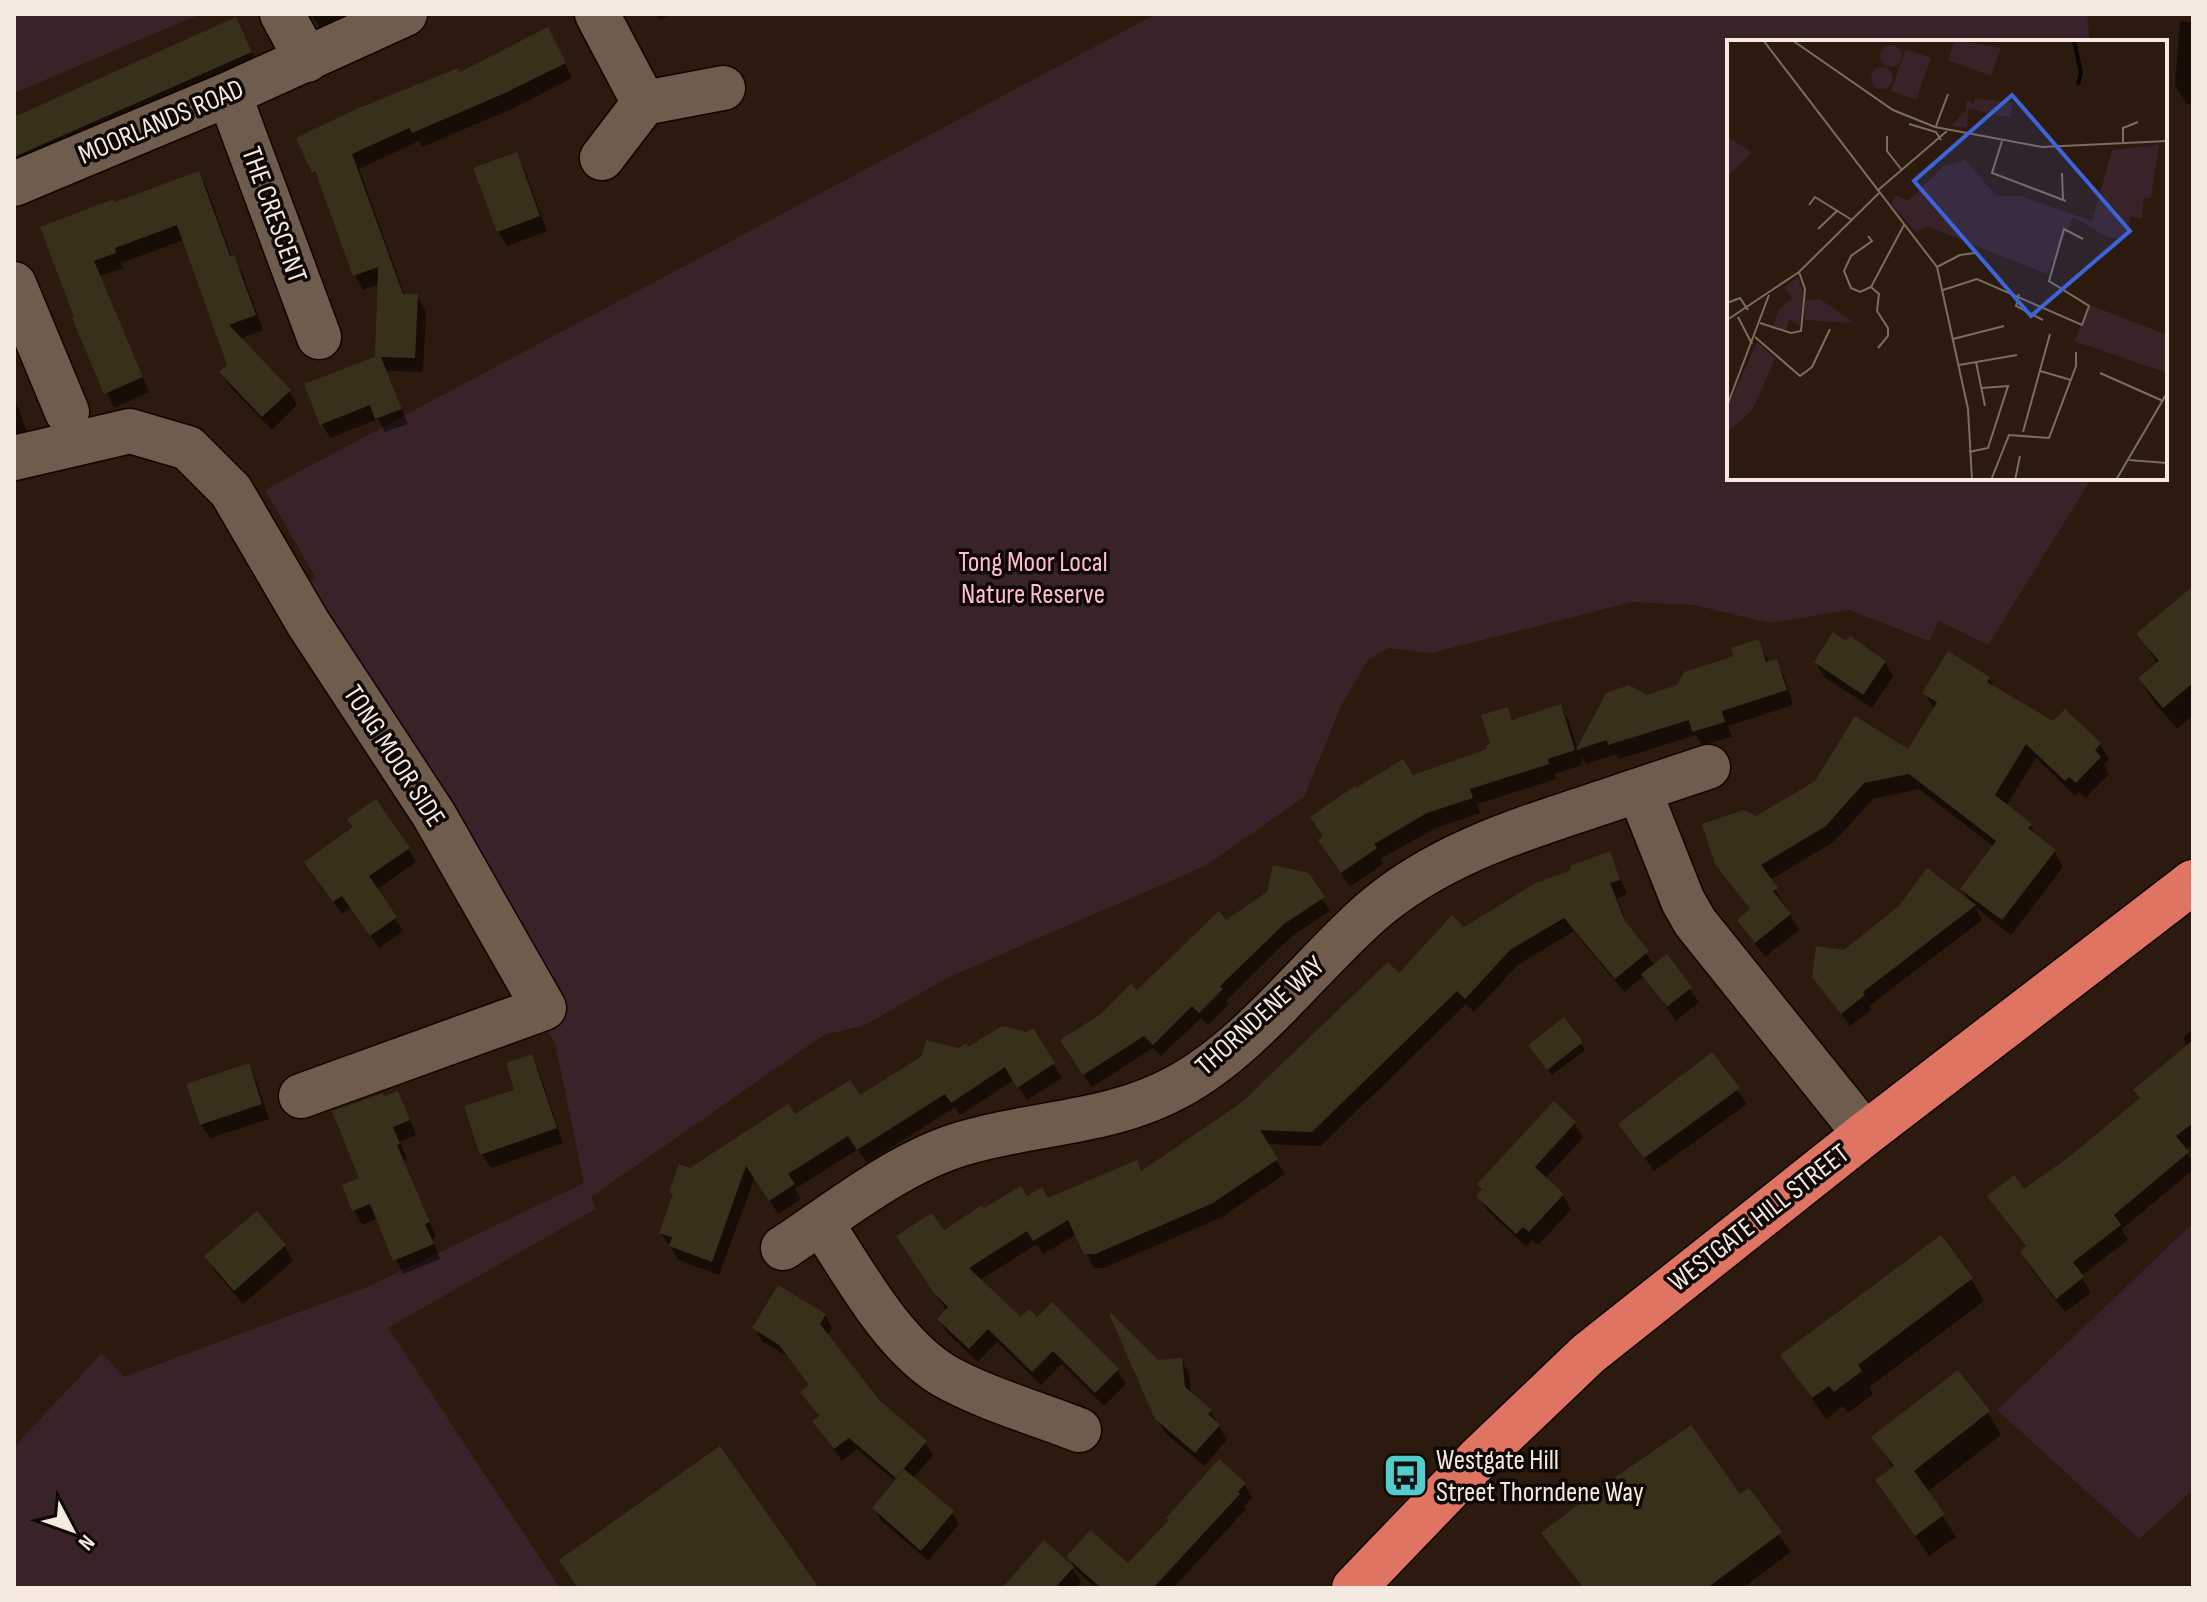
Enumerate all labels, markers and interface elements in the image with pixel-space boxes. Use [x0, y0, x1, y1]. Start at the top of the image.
inset map [1727, 40, 2167, 480]
street label: MOORLANDS ROAD [73, 72, 249, 172]
street label: THE CRESCENT [234, 142, 314, 288]
park label: Tong Moor Local Nature Reserve [958, 546, 1108, 611]
street label: TONG MOOR SIDE [336, 679, 452, 833]
street label: THORNDENE WAY [1189, 949, 1332, 1083]
street label: WESTGATE HILL STREET [1662, 1137, 1856, 1299]
place label: Westgate Hill Street Thorndene Way [1436, 1444, 1644, 1509]
bus stop icon: Westgate Hill Street Thorndene Way [1381, 1452, 1429, 1500]
north arrow [32, 1490, 112, 1570]
text: N [72, 1529, 100, 1555]

